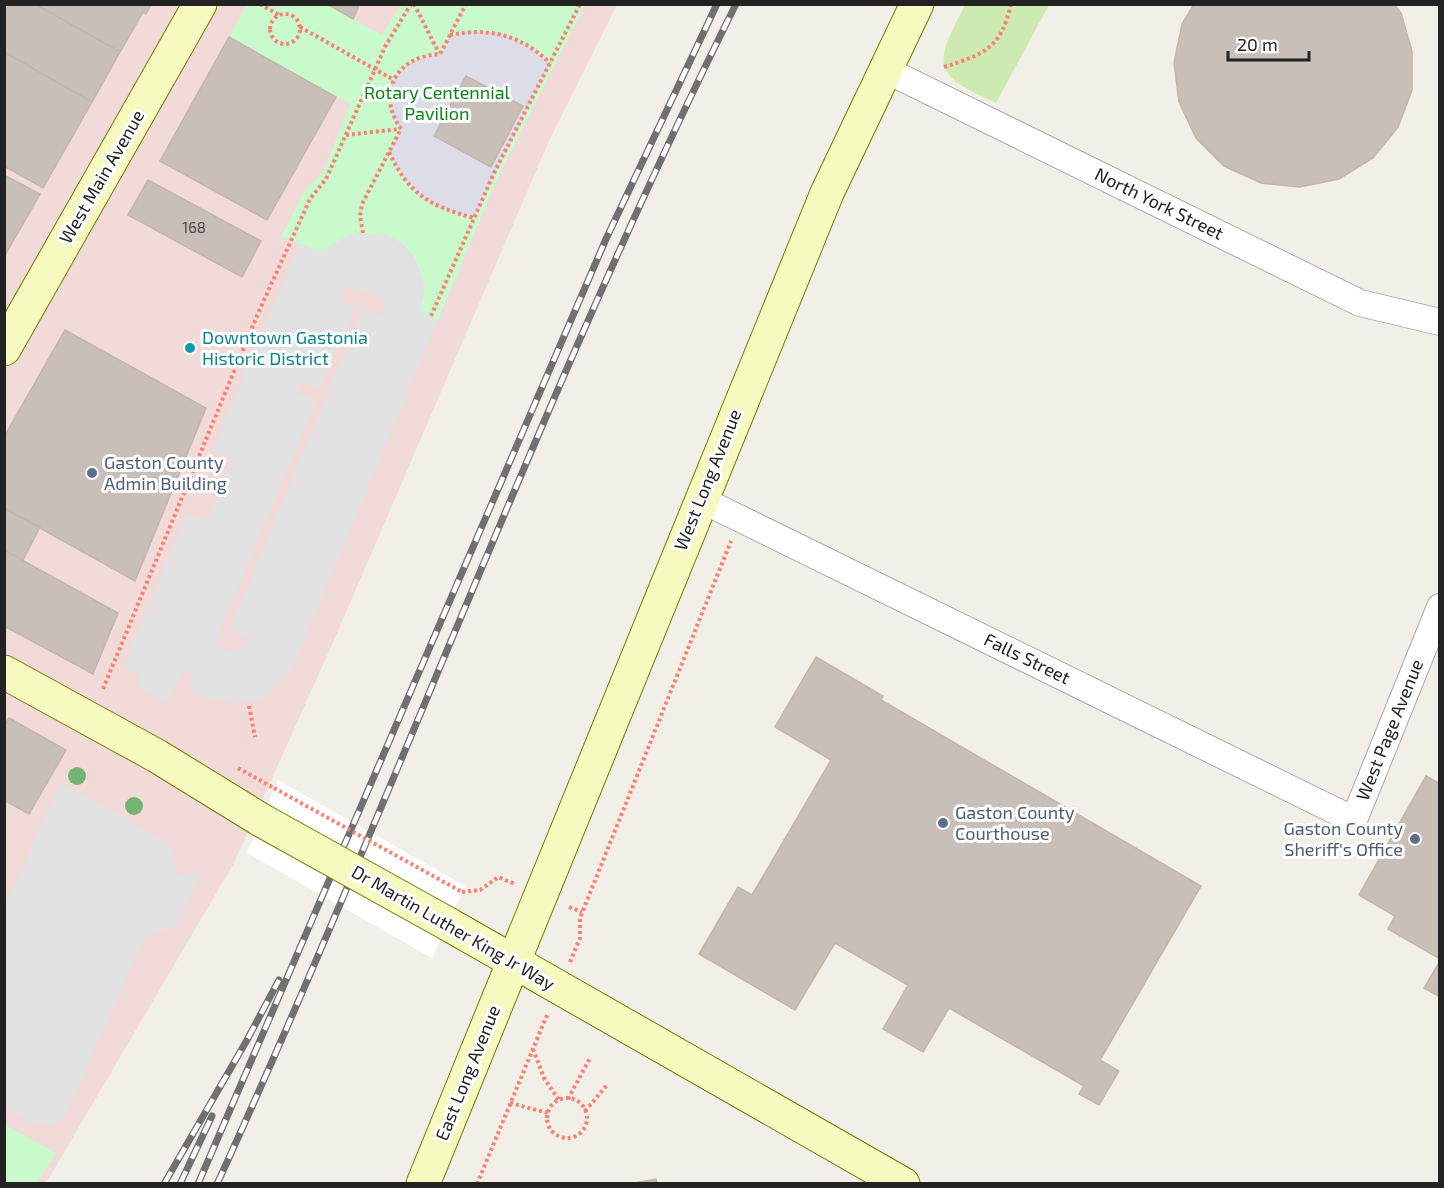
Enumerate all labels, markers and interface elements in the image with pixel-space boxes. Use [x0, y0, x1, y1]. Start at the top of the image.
scale bar [1228, 24, 1309, 62]
text: 20 m [1237, 33, 1278, 55]
park label: Rotary Centennial Pavilion [364, 81, 511, 124]
street label: West Main Avenue [54, 106, 148, 247]
street label: North York Street [1091, 162, 1228, 244]
house number: 168 [182, 218, 206, 236]
place label: Downtown Gastonia Historic District [202, 326, 368, 369]
marker: Downtown Gastonia Historic District [183, 341, 197, 355]
street label: West Long Avenue [669, 406, 745, 553]
place label: Gaston County Admin Building [104, 451, 227, 494]
marker: Gaston County Admin Building [85, 466, 99, 480]
street label: Falls Street [981, 628, 1074, 688]
street label: West Page Avenue [1351, 656, 1427, 803]
place label: Gaston County Courthouse [955, 801, 1075, 844]
marker: Gaston County Courthouse [936, 816, 950, 830]
place label: Gaston County Sheriff's Office [1284, 817, 1403, 860]
marker: Gaston County Sheriff's Office [1408, 832, 1422, 846]
street label: Dr Martin Luther King Jr Way [348, 860, 559, 995]
street label: East Long Avenue [430, 1002, 504, 1143]

